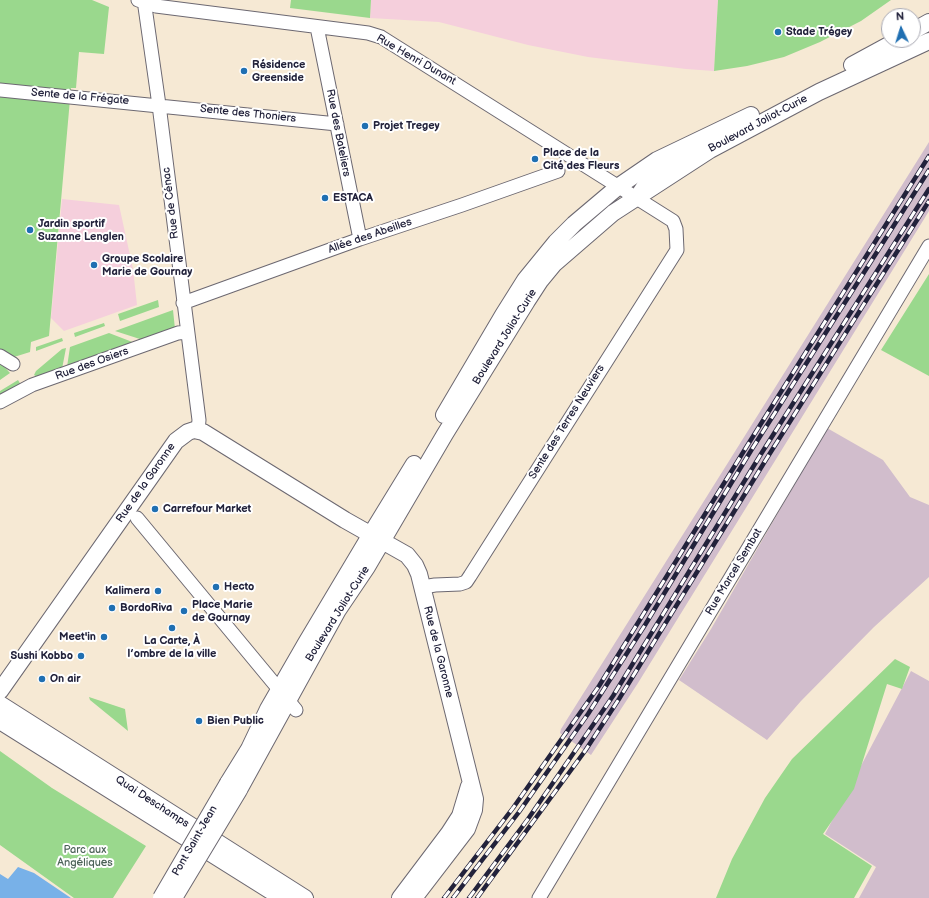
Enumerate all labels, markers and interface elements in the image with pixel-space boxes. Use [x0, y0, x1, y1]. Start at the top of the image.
north arrow [881, 8, 921, 48]
text: N [896, 10, 905, 23]
place label: Stade Trégey [786, 25, 852, 39]
marker: Stade Trégey [773, 27, 783, 37]
street label: Rue Henri Dunant [374, 32, 458, 88]
place label: Résidence Greenside [252, 58, 305, 84]
marker: Résidence Greenside [239, 66, 249, 76]
street label: Sente de la Frégate [30, 86, 130, 108]
street label: Rue des Bateliers [323, 88, 353, 178]
street label: Boulevard Joliot-Curie [706, 92, 810, 156]
street label: Sente des Thoniers [199, 102, 297, 126]
place label: Projet Tregey [373, 119, 440, 133]
marker: Projet Tregey [360, 121, 370, 131]
place label: Place de la Cité des Fleurs [543, 146, 619, 172]
marker: Place de la Cité des Fleurs [530, 154, 540, 164]
street label: Rue de Cénac [160, 166, 182, 240]
place label: ESTACA [333, 191, 373, 205]
marker: ESTACA [320, 193, 330, 203]
street label: Allée des Abeilles [326, 215, 414, 257]
place label: Jardin sportif Suzanne Lenglen [38, 217, 124, 243]
marker: Jardin sportif Suzanne Lenglen [25, 225, 35, 235]
place label: Groupe Scolaire Marie de Gournay [102, 252, 192, 278]
marker: Groupe Scolaire Marie de Gournay [89, 260, 99, 270]
street label: Boulevard Joliot-Curie [470, 287, 540, 387]
street label: Rue des Osiers [54, 345, 130, 383]
street label: Sente des Terres Neuviers [526, 362, 608, 482]
street label: Rue de la Garonne [114, 441, 178, 525]
place label: Carrefour Market [163, 502, 251, 516]
marker: Carrefour Market [150, 504, 160, 514]
street label: Rue Marcel Sembat [703, 526, 765, 618]
street label: Boulevard Joliot-Curie [303, 564, 373, 664]
place label: Hecto [224, 580, 254, 594]
marker: Hecto [211, 582, 221, 592]
place label: Kalimera [105, 584, 150, 598]
marker: Kalimera [153, 586, 163, 596]
place label: Place Marie de Gournay [192, 598, 252, 624]
place label: BordoRiva [120, 601, 172, 615]
marker: BordoRiva [107, 603, 117, 613]
street label: Rue de la Garonne [420, 605, 456, 699]
marker: Place Marie de Gournay [179, 606, 189, 616]
marker: La Carte, À l’ombre de la ville [167, 623, 177, 633]
place label: Meet'in [59, 630, 96, 644]
marker: Meet'in [99, 632, 109, 642]
place label: La Carte, À l’ombre de la ville [128, 634, 216, 660]
place label: Sushi Kobbo [11, 649, 73, 663]
marker: Sushi Kobbo [76, 651, 86, 661]
place label: On air [50, 672, 81, 686]
marker: On air [37, 674, 47, 684]
place label: Bien Public [207, 714, 264, 728]
marker: Bien Public [194, 716, 204, 726]
street label: Quai Deschamps [113, 773, 191, 831]
street label: Pont Saint-Jean [170, 804, 220, 878]
park label: Parc aux Angéliques [57, 843, 113, 869]

